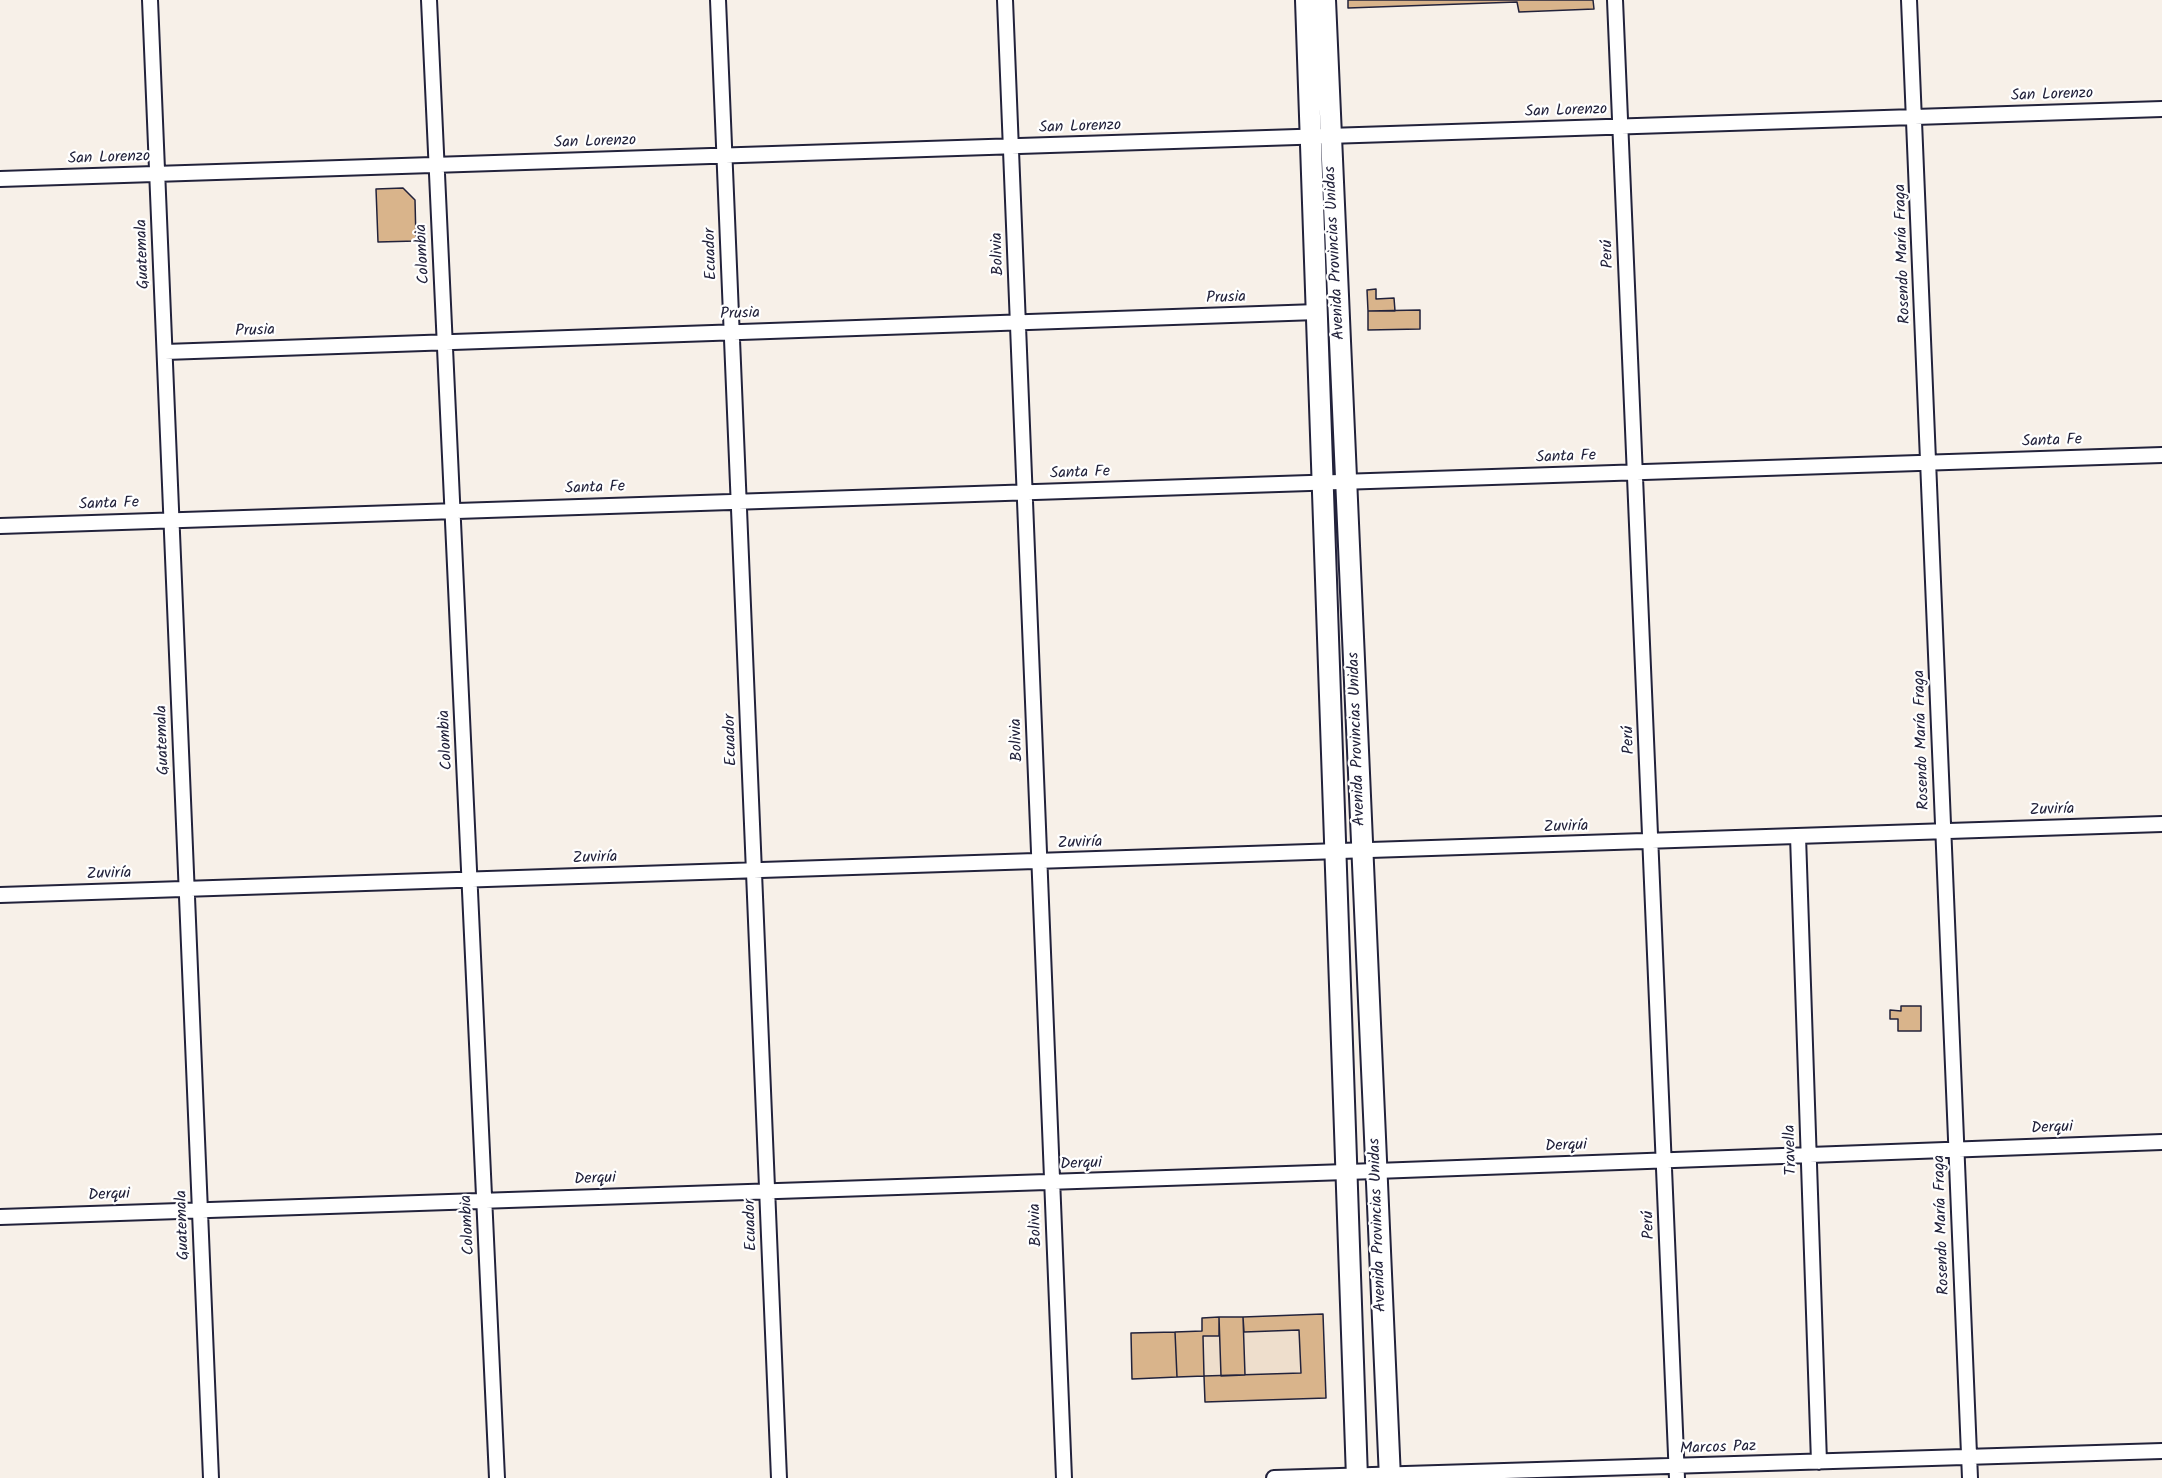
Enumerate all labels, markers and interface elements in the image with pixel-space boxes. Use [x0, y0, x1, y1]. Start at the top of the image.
street label: San Lorenzo [2011, 85, 2093, 107]
street label: San Lorenzo [1525, 101, 1607, 123]
street label: San Lorenzo [1039, 117, 1121, 139]
street label: San Lorenzo [554, 132, 636, 154]
street label: San Lorenzo [68, 148, 150, 170]
street label: Avenida Provincias Unidas [1322, 166, 1350, 340]
street label: Rosendo María Fraga [1892, 184, 1916, 324]
street label: Guatemala [133, 219, 155, 289]
street label: Colombia [413, 223, 435, 285]
street label: Ecuador [701, 228, 723, 280]
street label: Bolivia [989, 232, 1009, 276]
street label: Perú [1599, 239, 1619, 269]
street label: Prusia [1206, 289, 1246, 309]
street label: Prusia [720, 305, 760, 325]
street label: Prusia [235, 322, 275, 342]
street label: Santa Fe [2022, 431, 2082, 453]
street label: Santa Fe [1536, 447, 1596, 469]
street label: Santa Fe [1050, 463, 1110, 485]
street label: Santa Fe [565, 478, 625, 500]
street label: Santa Fe [79, 494, 139, 516]
street label: Avenida Provincias Unidas [1345, 652, 1371, 826]
street label: Rosendo María Fraga [1911, 670, 1935, 810]
street label: Guatemala [153, 705, 175, 775]
street label: Colombia [436, 709, 458, 771]
street label: Ecuador [721, 714, 743, 766]
street label: Bolivia [1008, 718, 1028, 762]
street label: Perú [1620, 725, 1640, 755]
street label: Zuviría [2029, 801, 2075, 821]
street label: Zuviría [1543, 818, 1589, 838]
street label: Zuviría [1057, 834, 1103, 854]
street label: Zuviría [572, 849, 618, 869]
street label: Zuviría [86, 865, 132, 885]
street label: Derqui [2031, 1119, 2073, 1139]
street label: Travella [1782, 1124, 1802, 1176]
street label: Derqui [1545, 1137, 1587, 1157]
street label: Avenida Provincias Unidas [1366, 1138, 1392, 1312]
street label: Derqui [1060, 1155, 1102, 1175]
street label: Rosendo María Fraga [1931, 1155, 1955, 1295]
street label: Derqui [574, 1170, 616, 1190]
street label: Derqui [88, 1186, 130, 1206]
street label: Guatemala [173, 1190, 195, 1260]
street label: Colombia [458, 1194, 480, 1256]
street label: Ecuador [741, 1199, 763, 1251]
street label: Bolivia [1027, 1203, 1047, 1247]
street label: Perú [1640, 1210, 1660, 1240]
street label: Marcos Paz [1680, 1438, 1756, 1460]

